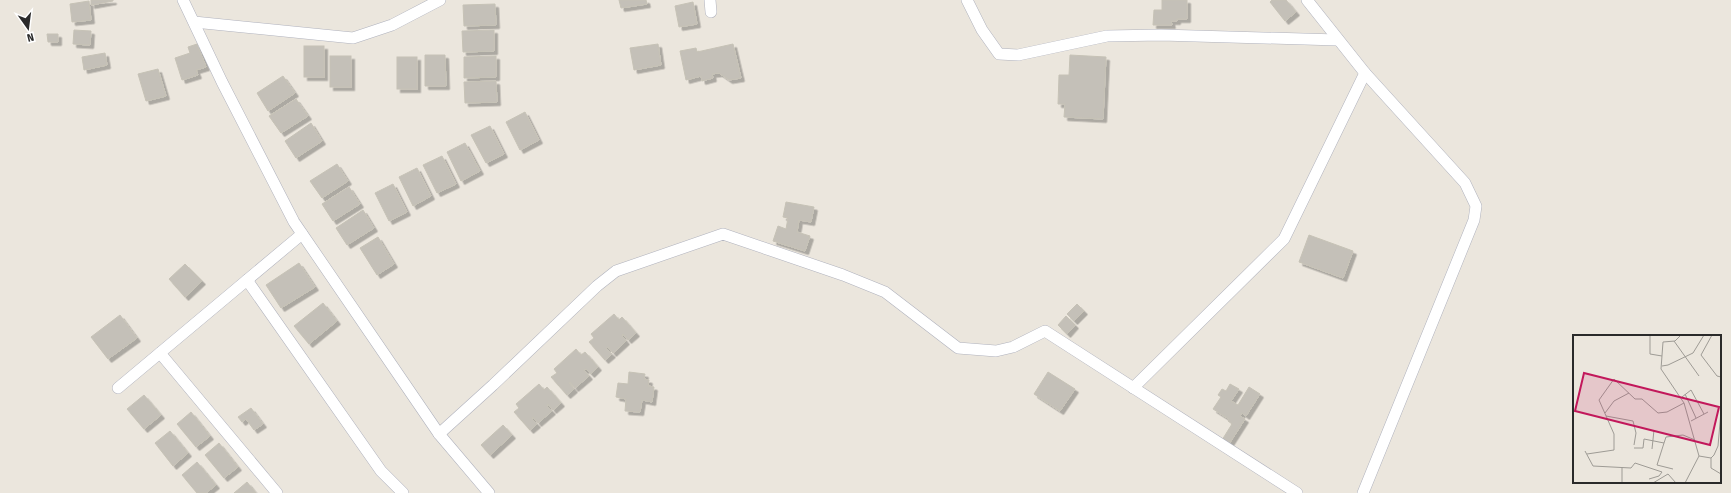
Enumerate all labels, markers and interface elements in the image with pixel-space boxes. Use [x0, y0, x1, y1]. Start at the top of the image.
north arrow [8, 8, 48, 48]
text: N [26, 30, 35, 44]
inset map [1573, 335, 1721, 483]

